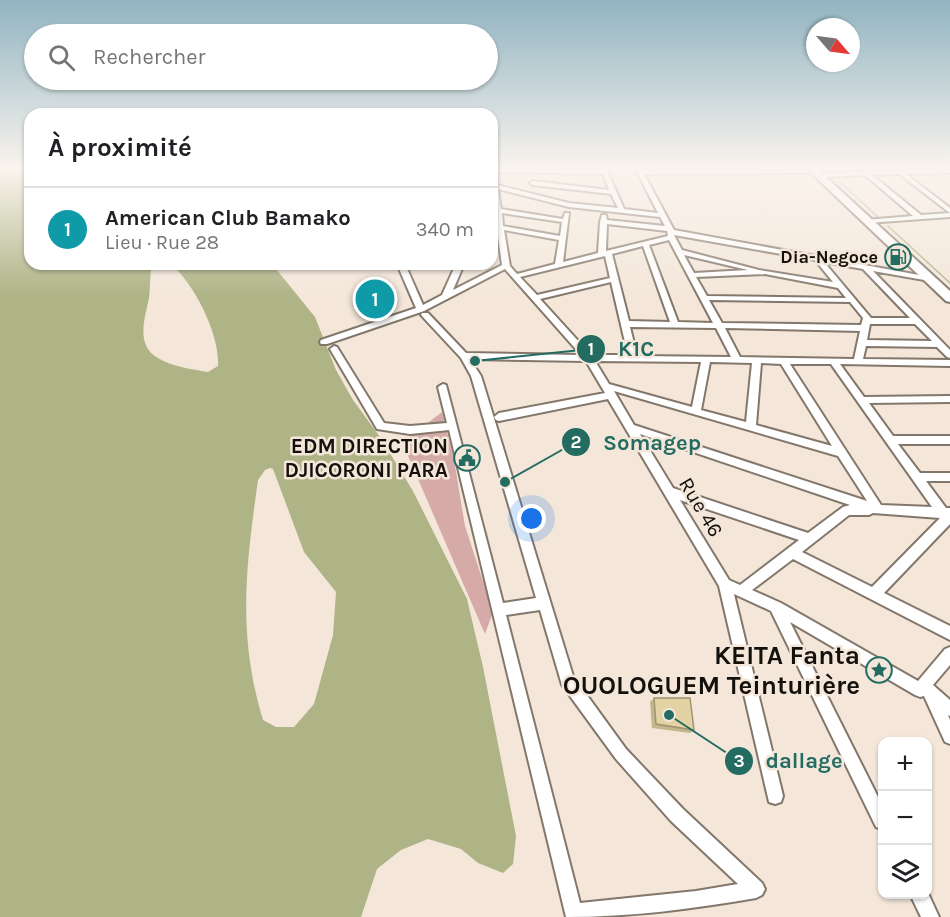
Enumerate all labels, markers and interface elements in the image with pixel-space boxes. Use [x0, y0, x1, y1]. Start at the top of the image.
north arrow [806, 18, 860, 72]
search box [24, 24, 498, 90]
icon: search [45, 41, 78, 74]
text: Rechercher [93, 44, 206, 70]
text: À proximité [48, 132, 192, 163]
text: American Club Bamako [105, 205, 351, 231]
text: 1 [64, 218, 71, 241]
text: 340 m [416, 218, 474, 241]
text: Lieu · Rue 28 [105, 231, 219, 254]
fuel station icon: Dia-Negoce [883, 242, 913, 272]
place label: Dia-Negoce [780, 246, 878, 268]
pin: 1 [356, 276, 394, 322]
callout: K1C [576, 329, 666, 369]
text: K1C [618, 336, 654, 362]
text: 1 [588, 338, 594, 360]
callout: Somagep [561, 422, 713, 462]
text: Somagep [603, 430, 701, 456]
text: 2 [571, 431, 581, 453]
place label: EDM DIRECTION DJICORONI PARA [285, 434, 448, 482]
public building icon: EDM DIRECTION DJICORONI PARA [452, 443, 482, 473]
street label: Rue 46 [674, 473, 728, 541]
your location [517, 504, 546, 533]
place label: KEITA Fanta OUOLOGUEM Teinturière [563, 640, 860, 701]
place icon: KEITA Fanta OUOLOGUEM Teinturière [864, 655, 894, 685]
map controls [878, 737, 932, 899]
button: + [878, 737, 932, 791]
callout: dallage [724, 741, 855, 781]
text: dallage [765, 748, 843, 774]
text: 3 [733, 750, 745, 772]
button: − [878, 791, 932, 845]
button: layers [878, 845, 932, 899]

